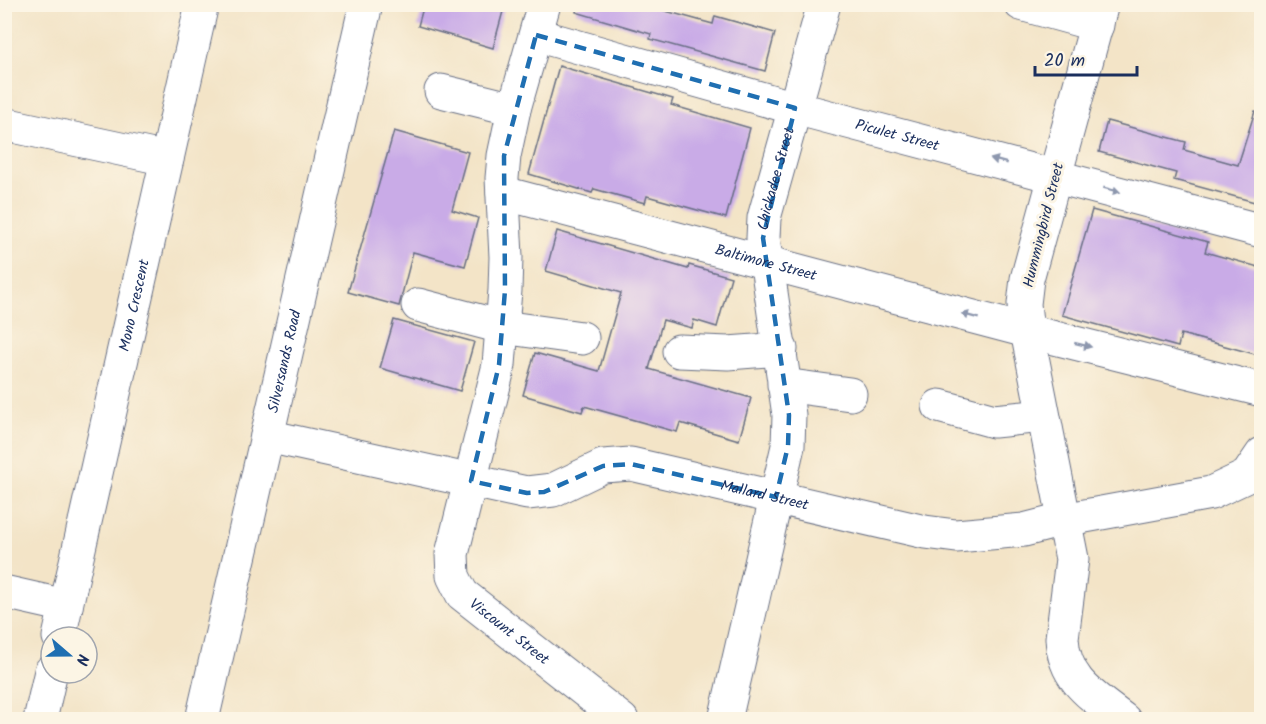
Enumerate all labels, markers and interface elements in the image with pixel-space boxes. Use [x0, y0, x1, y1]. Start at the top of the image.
scale bar [1035, 39, 1137, 77]
text: 20 m [1044, 47, 1085, 76]
street label: Piculet Street [853, 113, 942, 159]
street label: Chickadee Street [752, 124, 802, 231]
one-way arrow [990, 155, 1008, 165]
street label: Hummingbird Street [1017, 160, 1071, 290]
one-way arrow [1103, 186, 1121, 196]
street label: Baltimore Street [712, 238, 819, 288]
street label: Mono Crescent [113, 257, 157, 354]
street label: Silversands Road [262, 307, 309, 415]
one-way arrow [961, 311, 979, 320]
one-way arrow [1074, 341, 1093, 351]
street label: Mallard Street [718, 474, 811, 518]
street label: Viscount Street [463, 593, 554, 672]
north arrow [39, 625, 99, 685]
text: N [68, 651, 95, 669]

